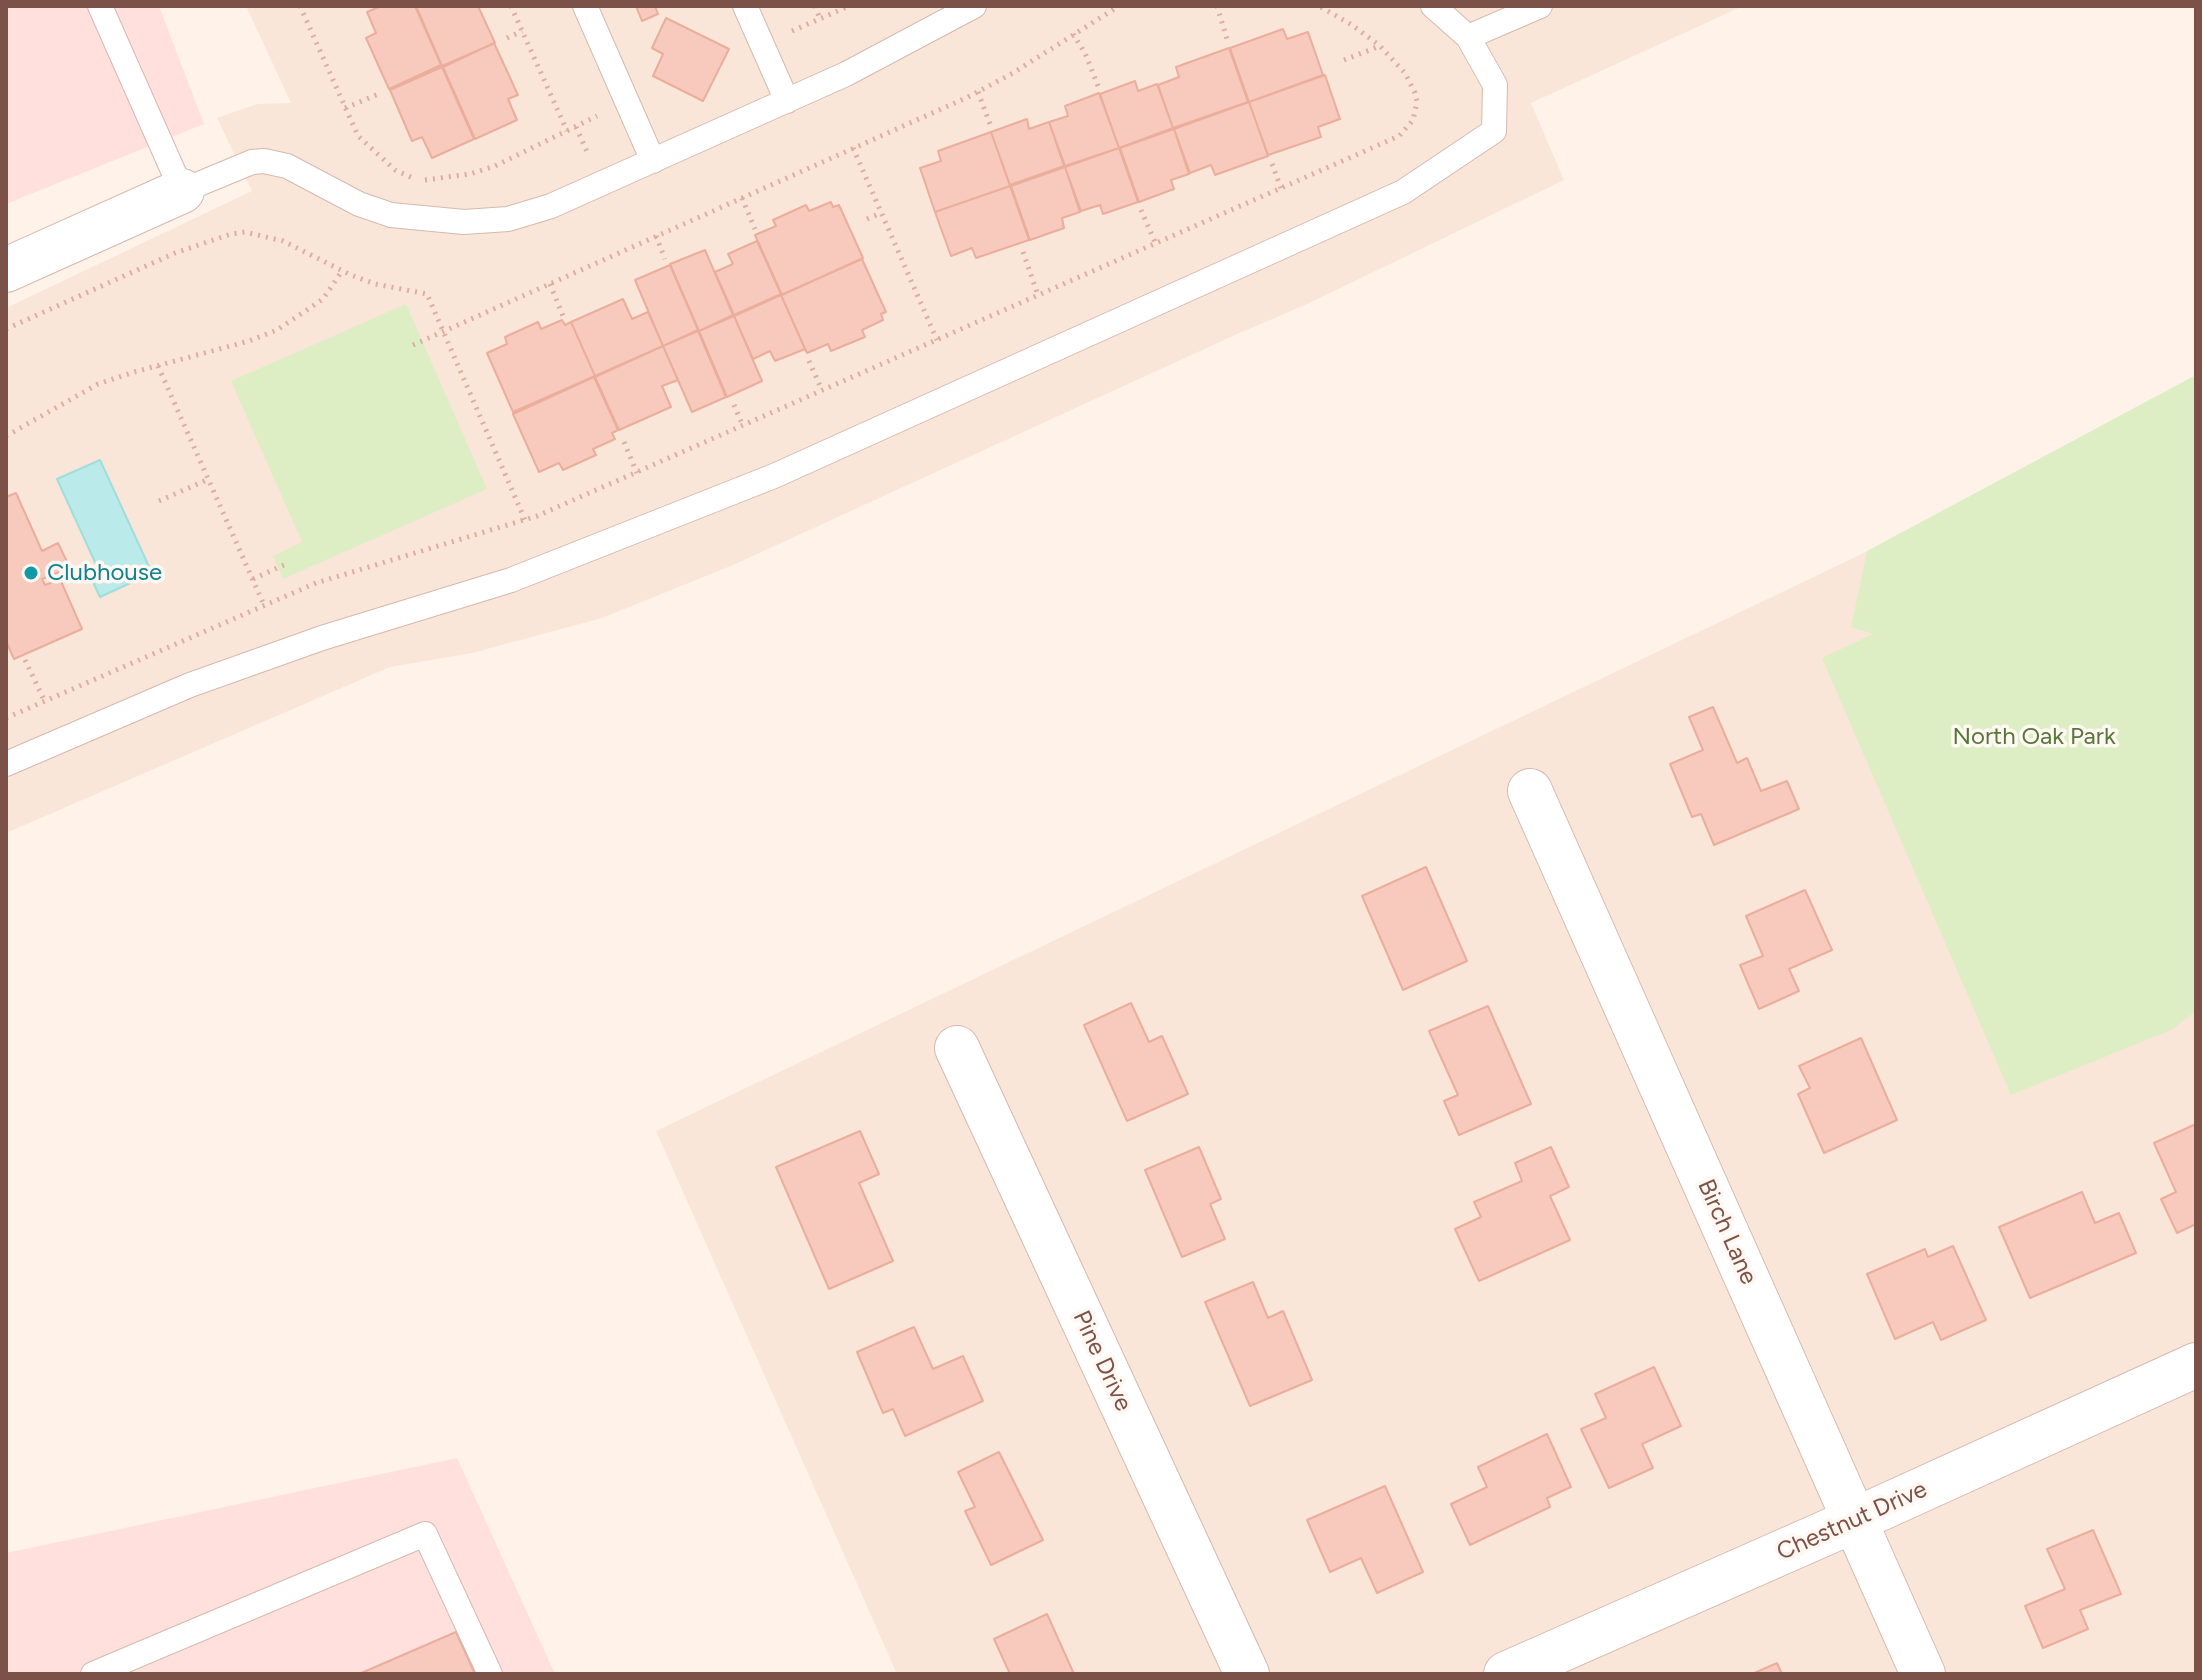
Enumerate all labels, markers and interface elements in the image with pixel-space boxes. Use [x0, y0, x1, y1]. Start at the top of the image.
place label: Clubhouse [47, 559, 162, 587]
marker: Clubhouse [22, 564, 40, 582]
park label: North Oak Park [1952, 723, 2116, 751]
street label: Birch Lane [1691, 1175, 1763, 1289]
street label: Pine Drive [1066, 1306, 1138, 1416]
street label: Chestnut Drive [1772, 1475, 1932, 1567]

